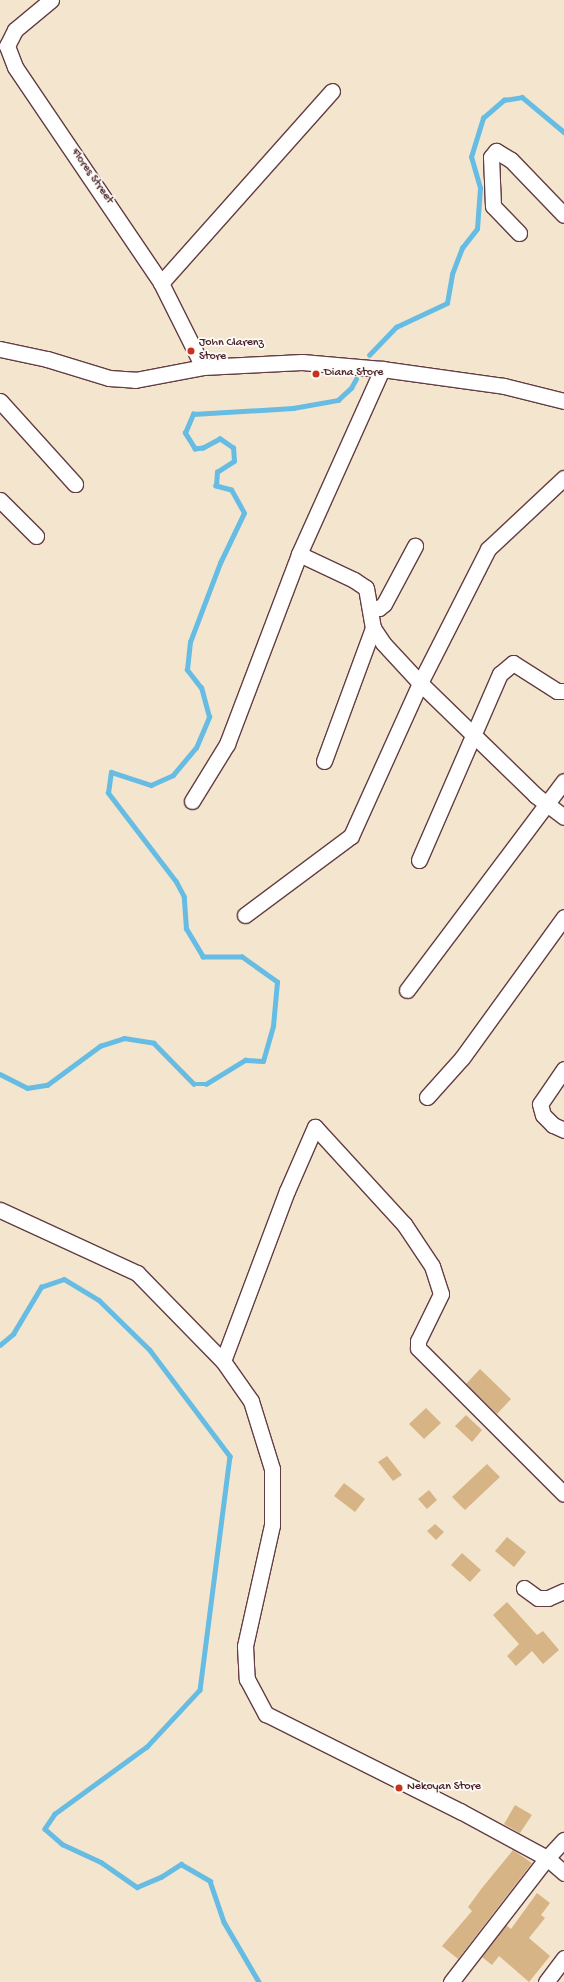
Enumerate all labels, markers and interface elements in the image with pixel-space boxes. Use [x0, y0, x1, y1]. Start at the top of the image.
street label: Flores Street [67, 146, 115, 208]
place label: John Clarenz Store [199, 337, 264, 365]
marker: John Clarenz Store [186, 346, 196, 356]
place label: Diana Store [324, 367, 383, 381]
marker: Diana Store [311, 369, 321, 379]
place label: Nekoyan Store [407, 1781, 481, 1795]
marker: Nekoyan Store [394, 1783, 404, 1793]

